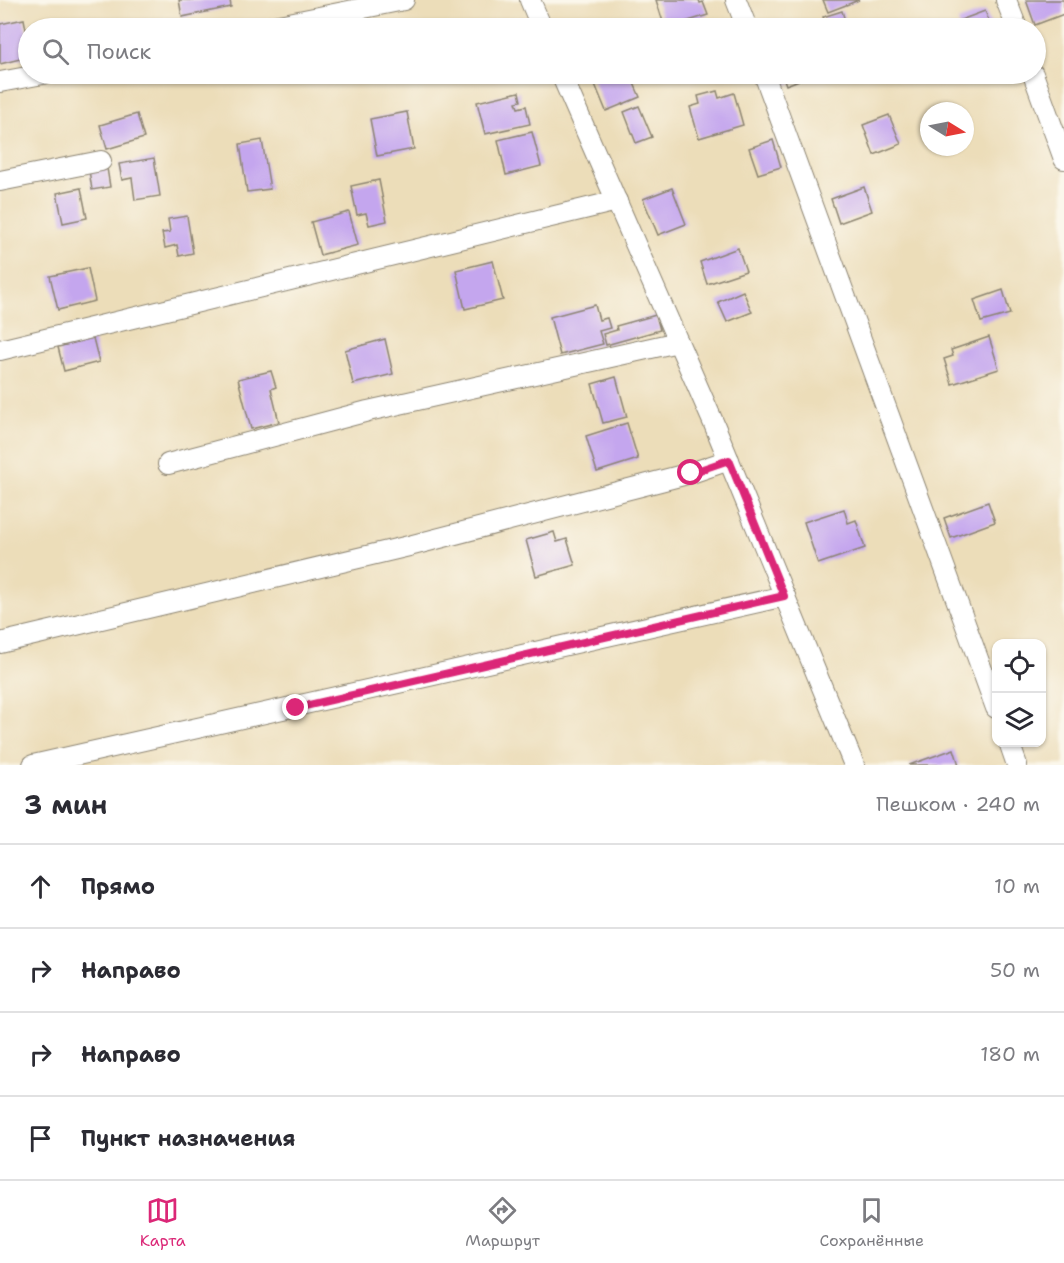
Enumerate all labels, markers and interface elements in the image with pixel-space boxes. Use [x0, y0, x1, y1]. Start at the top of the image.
search box [18, 18, 1046, 84]
icon: search [39, 35, 72, 68]
text: Поиск [87, 37, 151, 66]
north arrow [920, 102, 974, 156]
route start [677, 459, 703, 485]
map controls [992, 639, 1046, 747]
button: locate [992, 639, 1046, 693]
button: layers [992, 693, 1046, 747]
route end [282, 694, 308, 720]
text: 3 мин [24, 787, 107, 822]
text: Пешком · 240 m [876, 791, 1040, 817]
icon: ahead [24, 870, 57, 903]
text: Прямо [81, 872, 155, 901]
text: 10 m [994, 873, 1040, 899]
icon: right [24, 954, 57, 987]
text: Направо [81, 956, 181, 985]
text: 50 m [990, 957, 1040, 983]
icon: right [24, 1038, 57, 1071]
text: Направо [81, 1040, 181, 1069]
text: 180 m [980, 1041, 1040, 1067]
icon: arrive [24, 1122, 57, 1155]
text: Пункт назначения [81, 1124, 295, 1153]
tab: Карта [140, 1194, 186, 1251]
tab: Маршрут [465, 1194, 540, 1251]
tab: Сохранённые [820, 1194, 924, 1251]

